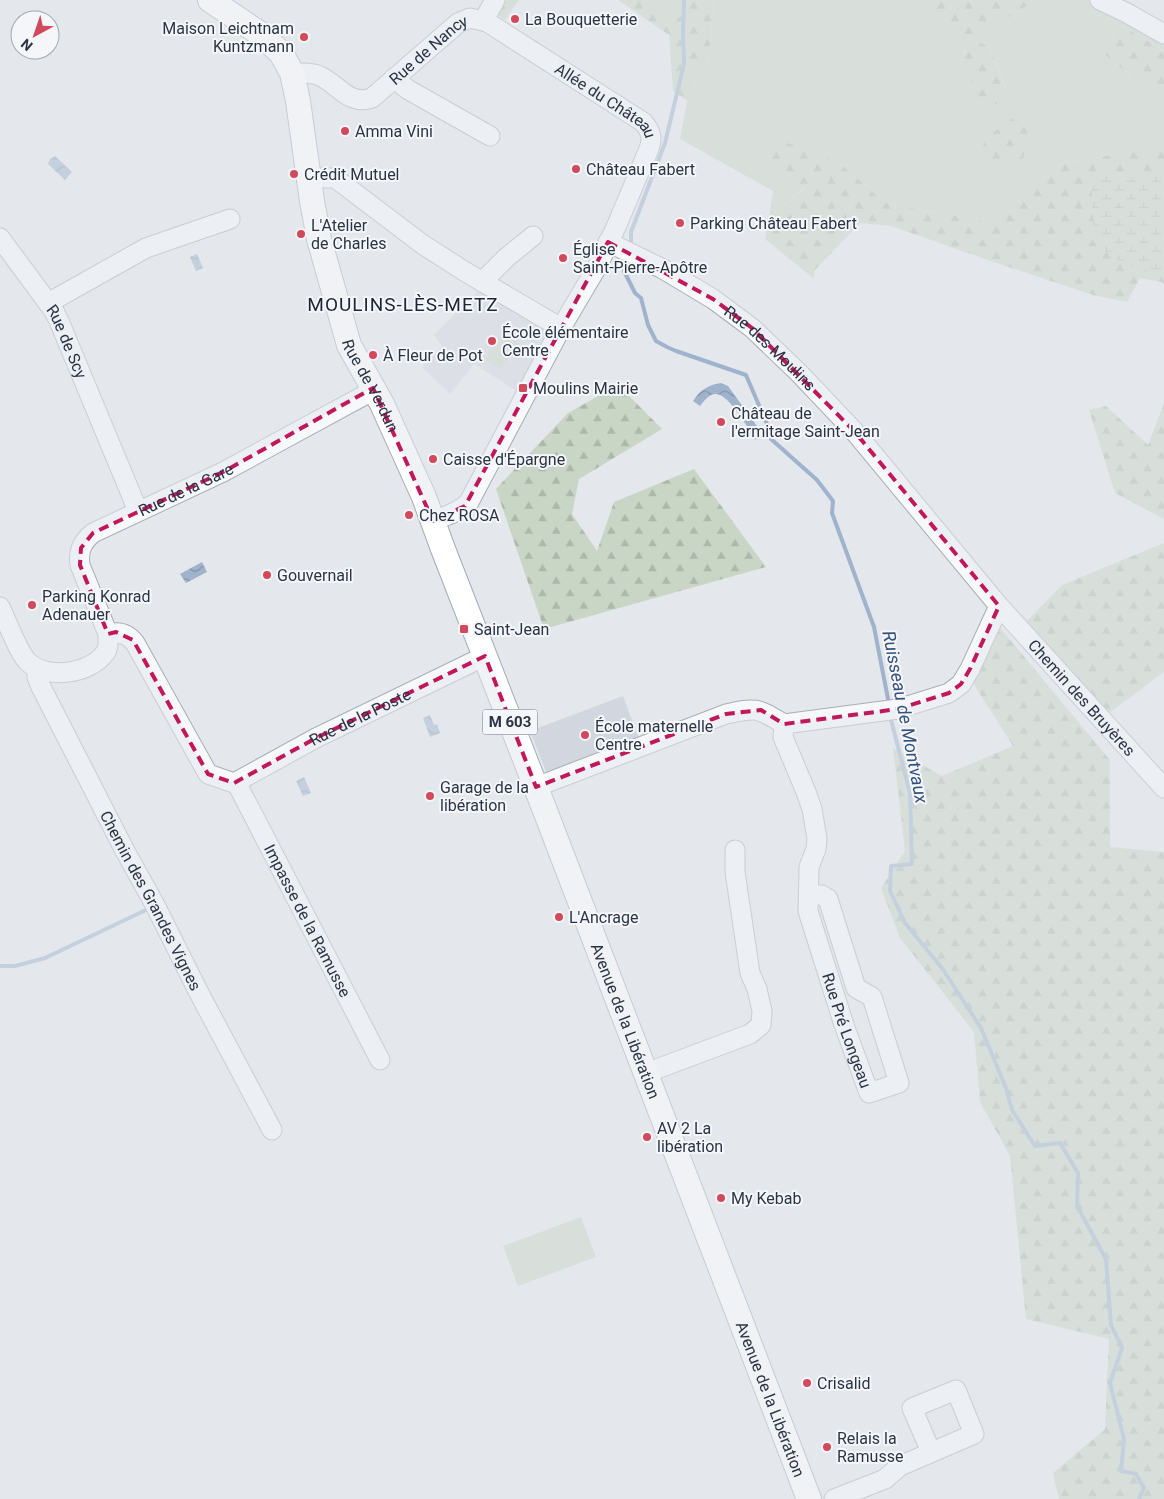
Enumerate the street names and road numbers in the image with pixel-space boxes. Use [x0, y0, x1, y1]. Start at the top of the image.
street label: Rue de Nancy [385, 11, 471, 89]
street label: Allée du Château [551, 59, 660, 140]
street label: Rue de Scy [42, 301, 91, 382]
street label: Rue des Moulins [720, 302, 820, 395]
street label: Rue de Verdun [338, 337, 402, 435]
street label: Rue de la Gare [135, 459, 237, 520]
street label: Chemin des Bruyères [1024, 636, 1139, 760]
street label: Rue de la Poste [306, 685, 414, 750]
road number: M 603 [482, 710, 538, 734]
street label: Chemin des Grandes Vignes [96, 808, 205, 994]
street label: Impasse de la Ramusse [260, 841, 355, 1000]
street label: Avenue de la Libération [587, 940, 664, 1102]
street label: Rue Pré Longeau [818, 971, 875, 1091]
street label: Avenue de la Libération [732, 1319, 809, 1480]

